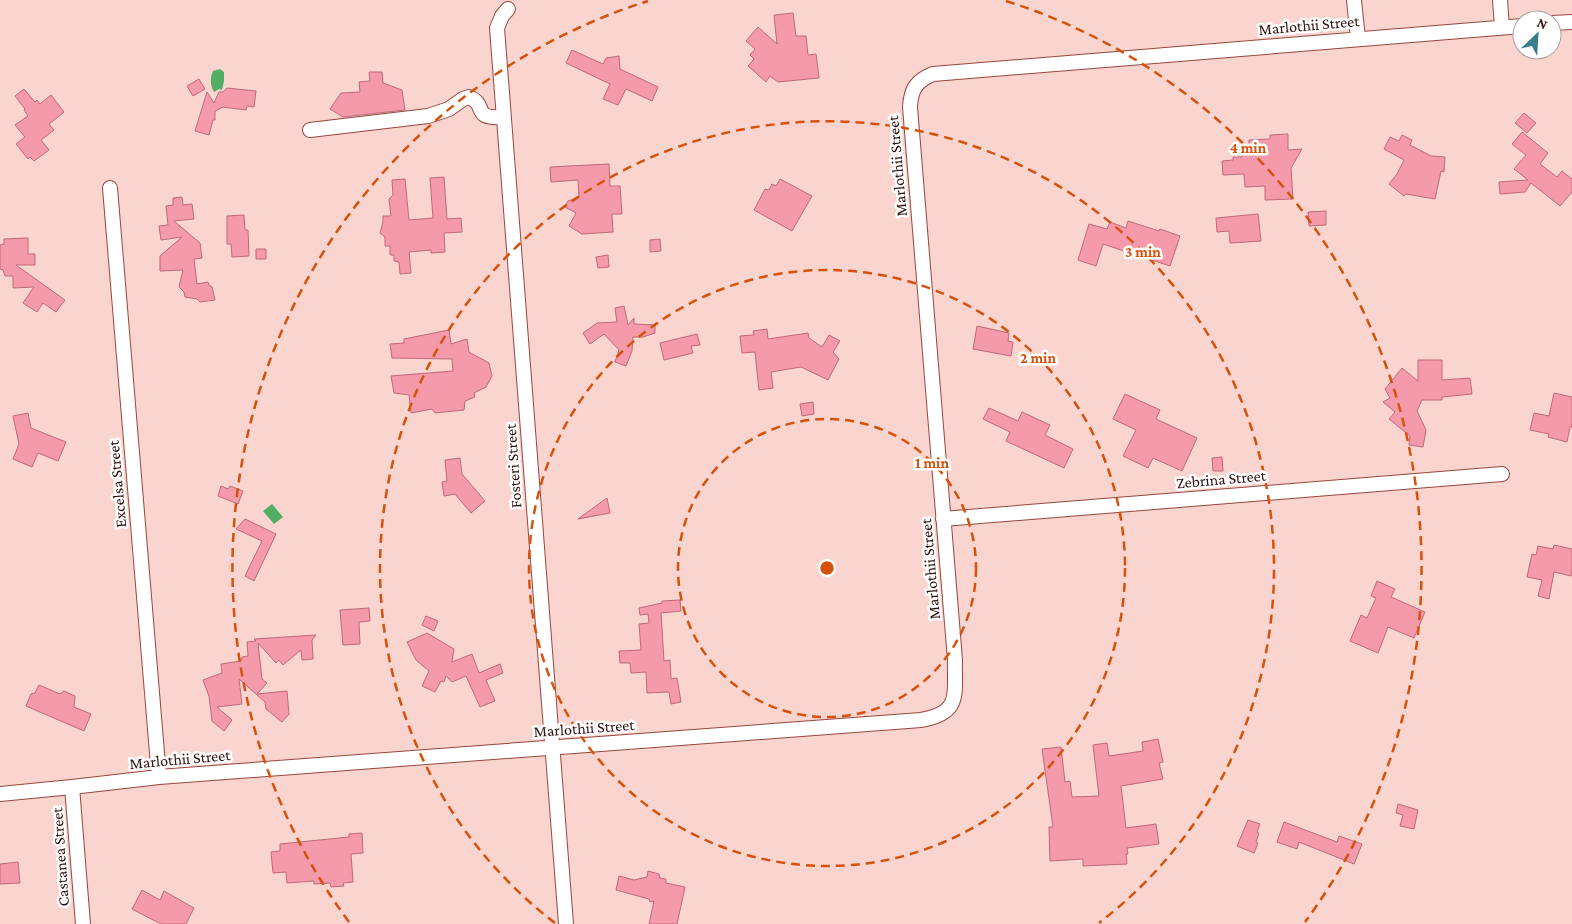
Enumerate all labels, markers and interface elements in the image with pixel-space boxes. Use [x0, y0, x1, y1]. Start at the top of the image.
north arrow [1512, 10, 1562, 60]
street label: Marlothii Street [1258, 12, 1361, 38]
text: N [1535, 14, 1551, 33]
street label: Marlothii Street [884, 114, 910, 217]
text: 4 min [1230, 140, 1267, 156]
text: 3 min [1125, 244, 1161, 260]
text: 2 min [1020, 350, 1056, 366]
street label: Fosteri Street [502, 423, 524, 509]
street label: Excelsa Street [105, 439, 129, 528]
text: 1 min [915, 455, 949, 471]
street label: Zebrina Street [1176, 467, 1267, 491]
street label: Marlothii Street [917, 517, 943, 620]
centre of rings [818, 559, 836, 577]
street label: Marlothii Street [533, 716, 636, 740]
street label: Marlothii Street [129, 746, 232, 772]
street label: Castanea Street [48, 806, 72, 907]

